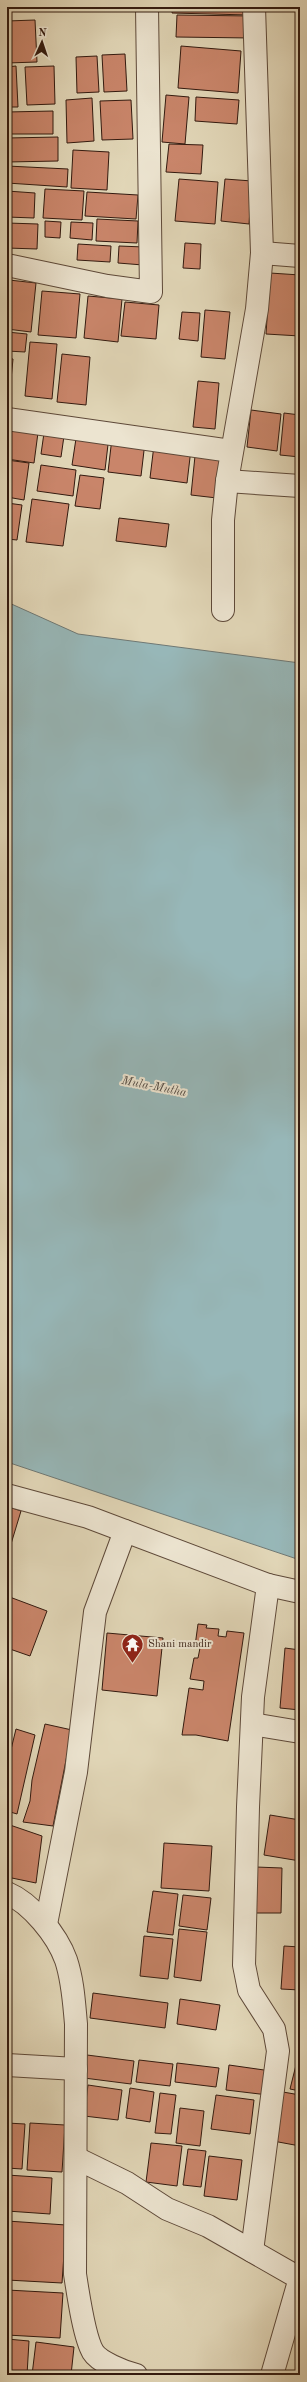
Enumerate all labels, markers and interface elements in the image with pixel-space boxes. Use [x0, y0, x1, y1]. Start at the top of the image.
north arrow [22, 22, 62, 62]
text: N [38, 28, 48, 39]
water label: Mula-Mutha [120, 1075, 188, 1099]
temple icon: Shani mandir [119, 1631, 145, 1664]
place label: Shani mandir [148, 1639, 212, 1650]

